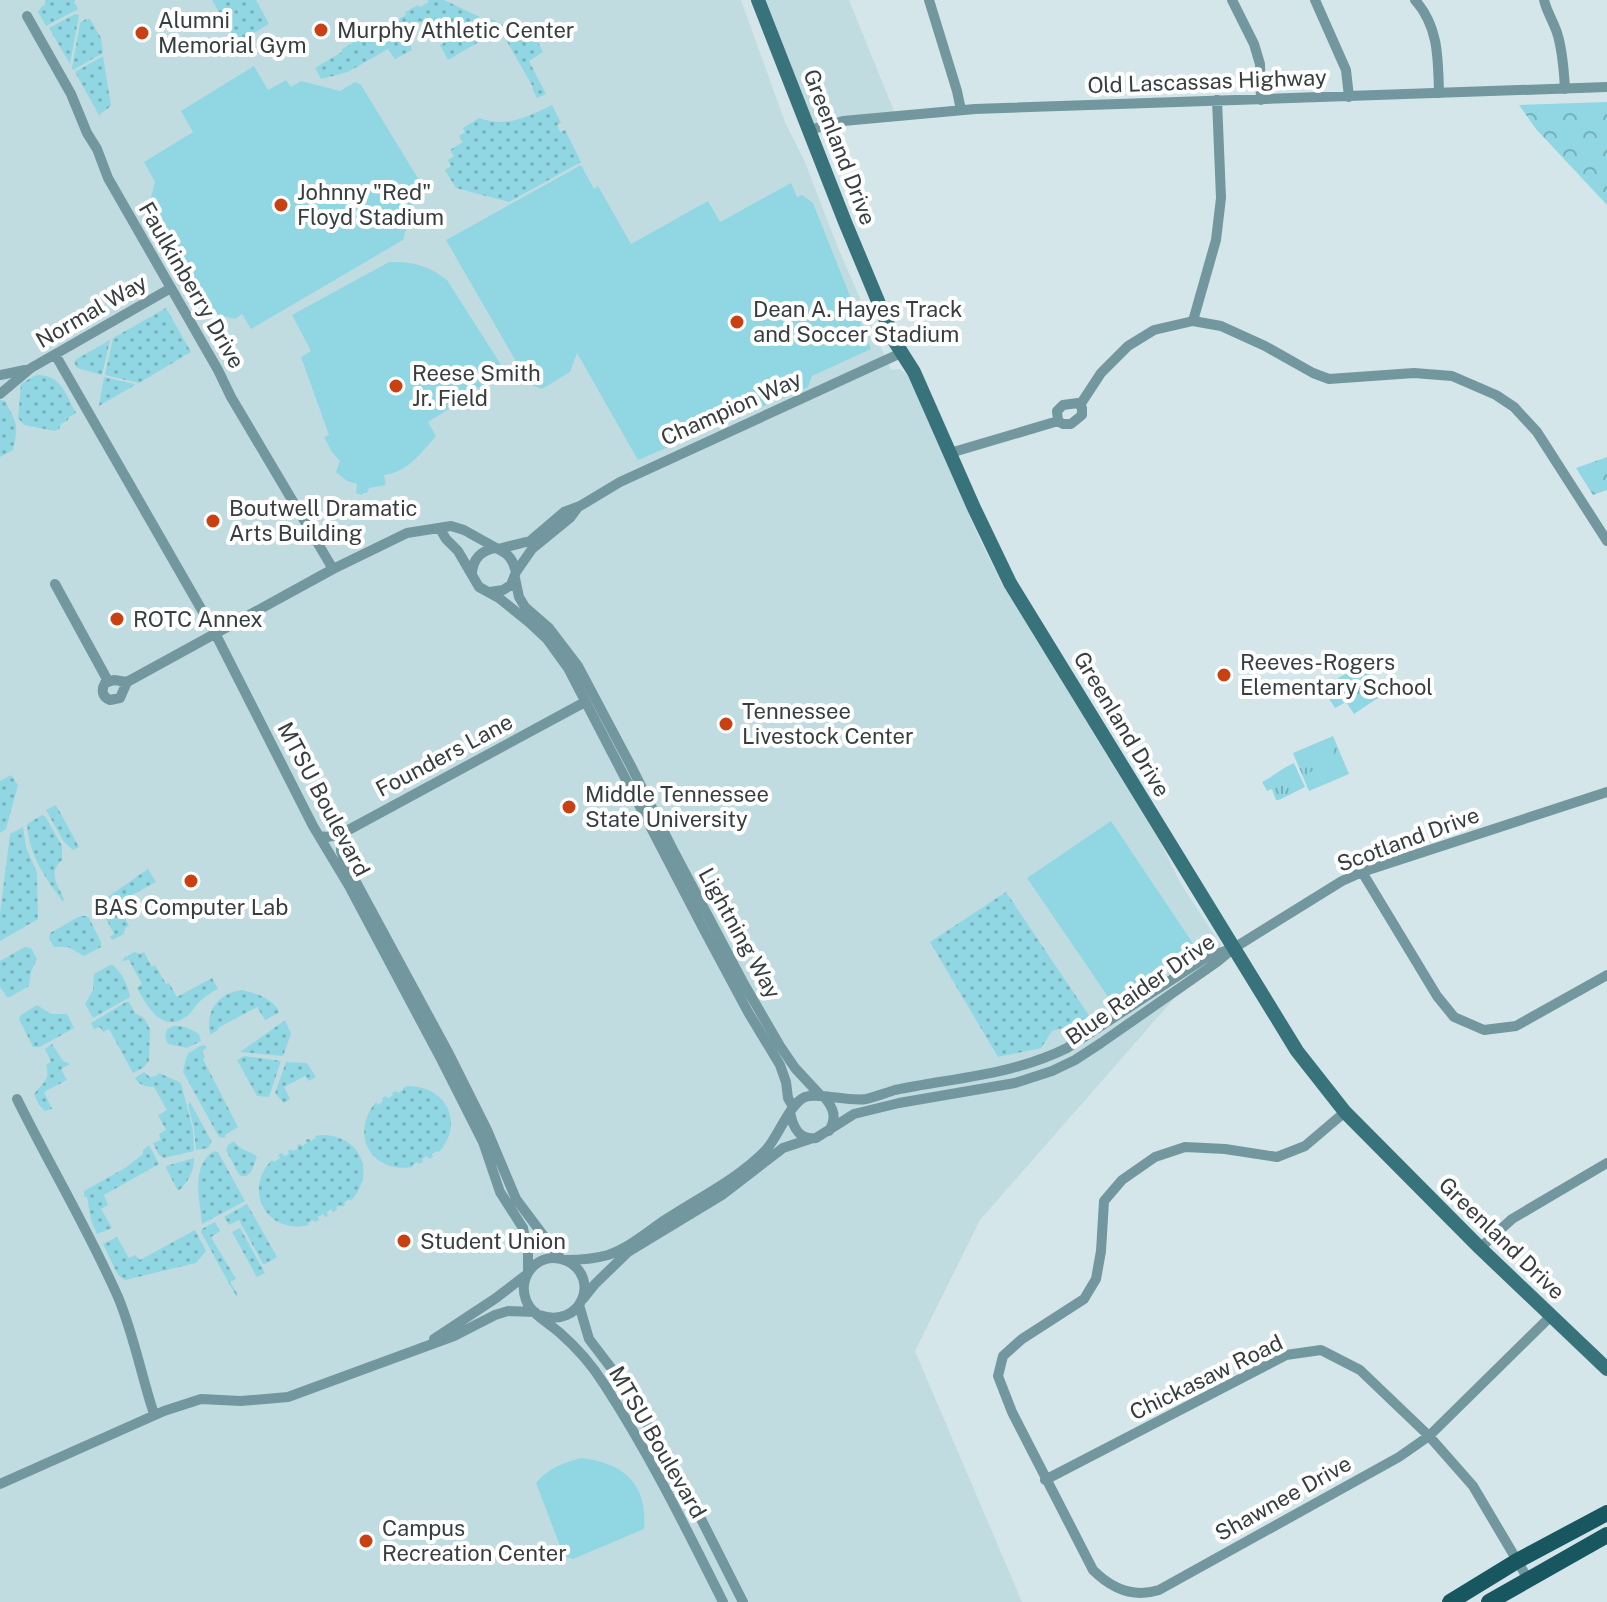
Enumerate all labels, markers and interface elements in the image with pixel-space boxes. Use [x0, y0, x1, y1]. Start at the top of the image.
place label: Alumni Memorial Gym [158, 7, 306, 58]
place label: Murphy Athletic Center [337, 17, 574, 43]
marker: Murphy Athletic Center [312, 21, 330, 39]
marker: Alumni Memorial Gym [133, 24, 151, 42]
street label: Old Lascassas Highway [1087, 64, 1327, 98]
street label: Greenland Drive [798, 65, 882, 229]
place label: Johnny "Red" Floyd Stadium [297, 179, 444, 230]
marker: Johnny "Red" Floyd Stadium [272, 196, 290, 214]
street label: Faulkinberry Drive [134, 197, 250, 373]
street label: Normal Way [31, 269, 151, 353]
place label: Dean A. Hayes Track and Soccer Stadium [753, 296, 962, 347]
marker: Dean A. Hayes Track and Soccer Stadium [728, 313, 746, 331]
place label: Reese Smith Jr. Field [412, 360, 541, 411]
street label: Champion Way [657, 365, 806, 451]
marker: Reese Smith Jr. Field [387, 377, 405, 395]
place label: Boutwell Dramatic Arts Building [229, 495, 418, 546]
marker: Boutwell Dramatic Arts Building [204, 512, 222, 530]
place label: ROTC Annex [133, 606, 263, 632]
marker: ROTC Annex [108, 610, 126, 628]
street label: Greenland Drive [1068, 647, 1176, 801]
place label: Reeves-Rogers Elementary School [1240, 649, 1433, 700]
marker: Reeves-Rogers Elementary School [1215, 666, 1233, 684]
place label: Tennessee Livestock Center [742, 698, 914, 749]
street label: Founders Lane [371, 708, 517, 802]
marker: Tennessee Livestock Center [717, 715, 735, 733]
street label: MTSU Boulevard [272, 717, 376, 881]
place label: Middle Tennessee State University [585, 781, 769, 832]
marker: Middle Tennessee State University [560, 798, 578, 816]
street label: Scotland Drive [1333, 801, 1483, 877]
street label: Lightning Way [693, 863, 787, 1003]
marker: BAS Computer Lab [182, 872, 200, 890]
place label: BAS Computer Lab [94, 894, 288, 920]
street label: Blue Raider Drive [1060, 928, 1220, 1050]
street label: Greenland Drive [1434, 1171, 1570, 1305]
place label: Student Union [420, 1228, 566, 1254]
marker: Student Union [395, 1232, 413, 1250]
street label: Chickasaw Road [1125, 1329, 1287, 1425]
street label: MTSU Boulevard [604, 1361, 712, 1523]
street label: Shawnee Drive [1210, 1450, 1356, 1546]
place label: Campus Recreation Center [382, 1515, 567, 1566]
marker: Campus Recreation Center [357, 1532, 375, 1550]

